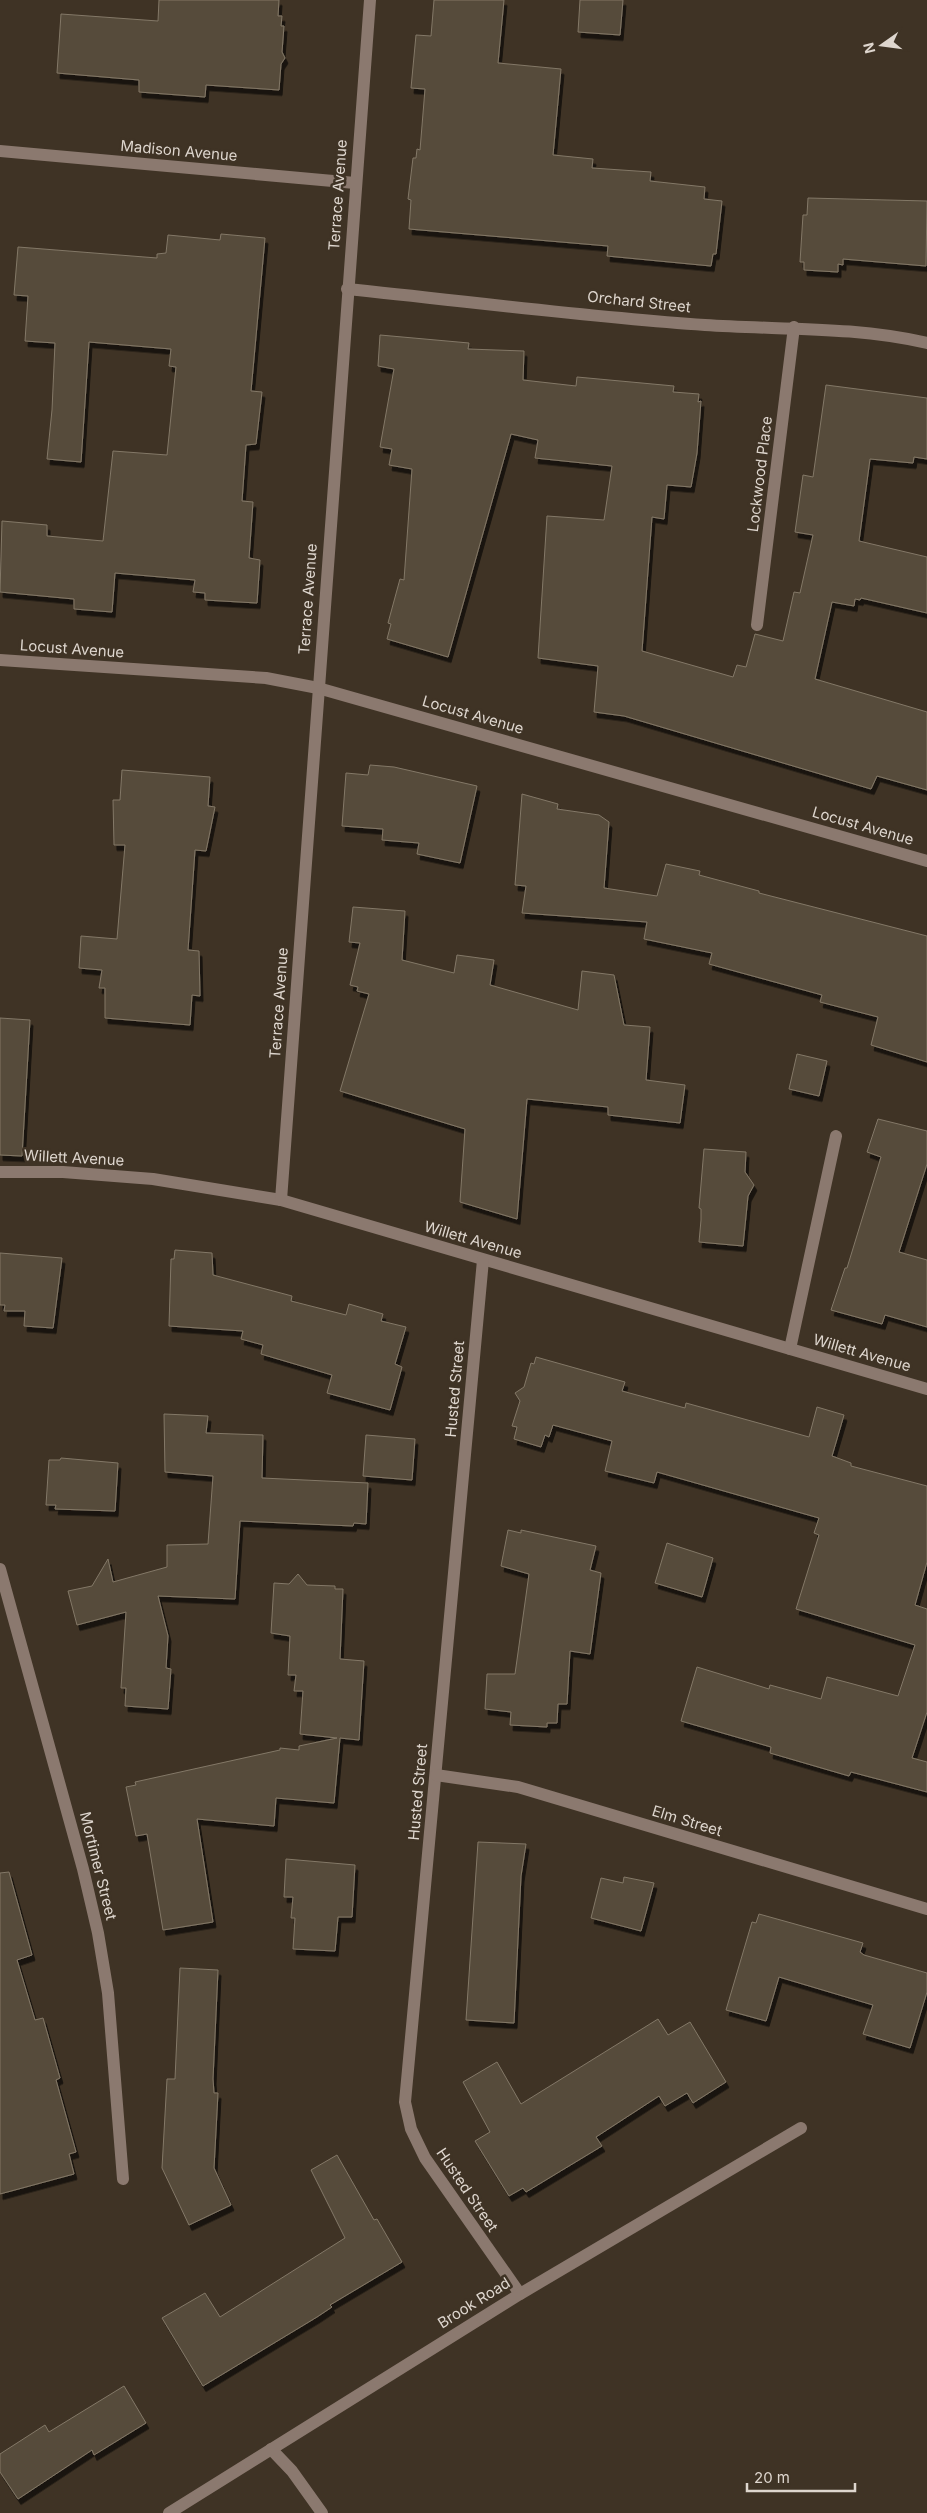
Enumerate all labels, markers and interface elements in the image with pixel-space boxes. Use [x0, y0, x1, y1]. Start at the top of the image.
north arrow [857, 20, 907, 70]
text: N [859, 41, 878, 55]
street label: Madison Avenue [120, 136, 238, 165]
street label: Terrace Avenue [324, 139, 351, 251]
street label: Orchard Street [586, 287, 692, 316]
street label: Lockwood Place [743, 415, 776, 533]
street label: Terrace Avenue [294, 543, 321, 655]
street label: Locust Avenue [19, 635, 125, 662]
street label: Locust Avenue [420, 691, 526, 738]
street label: Locust Avenue [810, 802, 916, 849]
street label: Terrace Avenue [265, 947, 292, 1059]
street label: Willett Avenue [23, 1145, 125, 1170]
street label: Willett Avenue [422, 1216, 524, 1263]
street label: Willett Avenue [811, 1329, 913, 1376]
street label: Husted Street [441, 1340, 468, 1438]
street label: Husted Street [404, 1743, 431, 1841]
street label: Elm Street [650, 1801, 725, 1840]
street label: Mortimer Street [76, 1810, 121, 1922]
street label: Husted Street [432, 2144, 503, 2235]
street label: Brook Road [434, 2273, 513, 2332]
scale bar [747, 2460, 854, 2492]
text: 20 m [754, 2468, 790, 2487]

